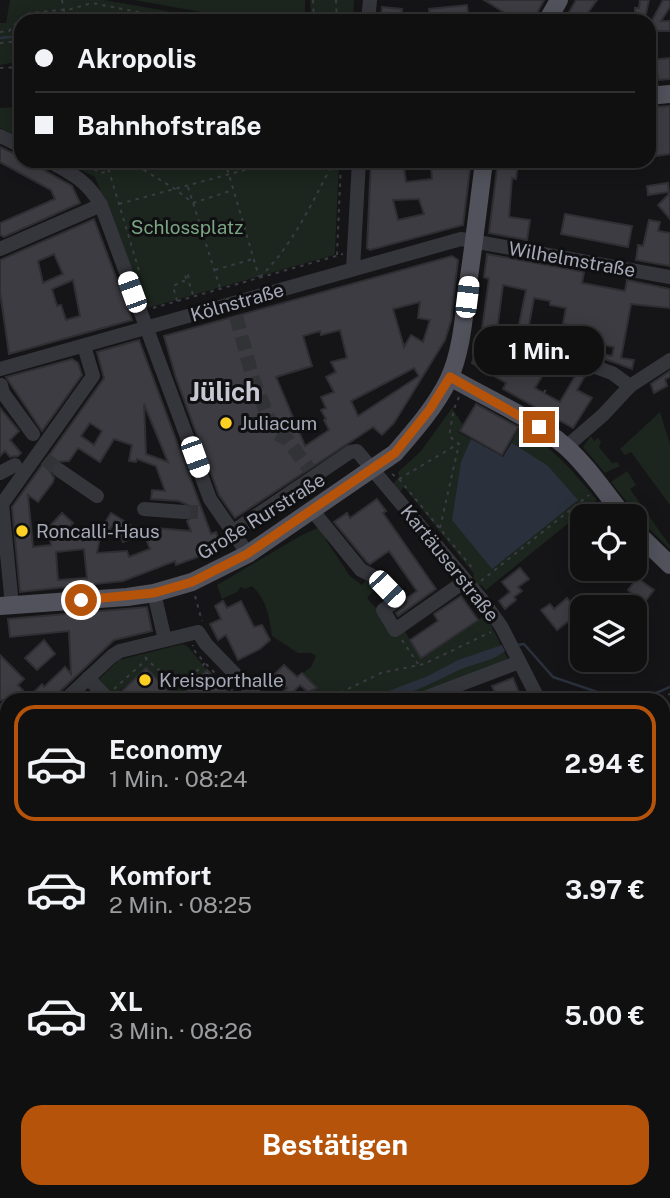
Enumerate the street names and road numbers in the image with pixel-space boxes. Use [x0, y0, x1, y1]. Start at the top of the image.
street label: Wilhelmstraße [507, 237, 637, 281]
street label: Kölnstraße [188, 278, 286, 326]
street label: Große Rurstraße [193, 468, 329, 564]
street label: Kartäuserstraße [396, 500, 504, 626]

